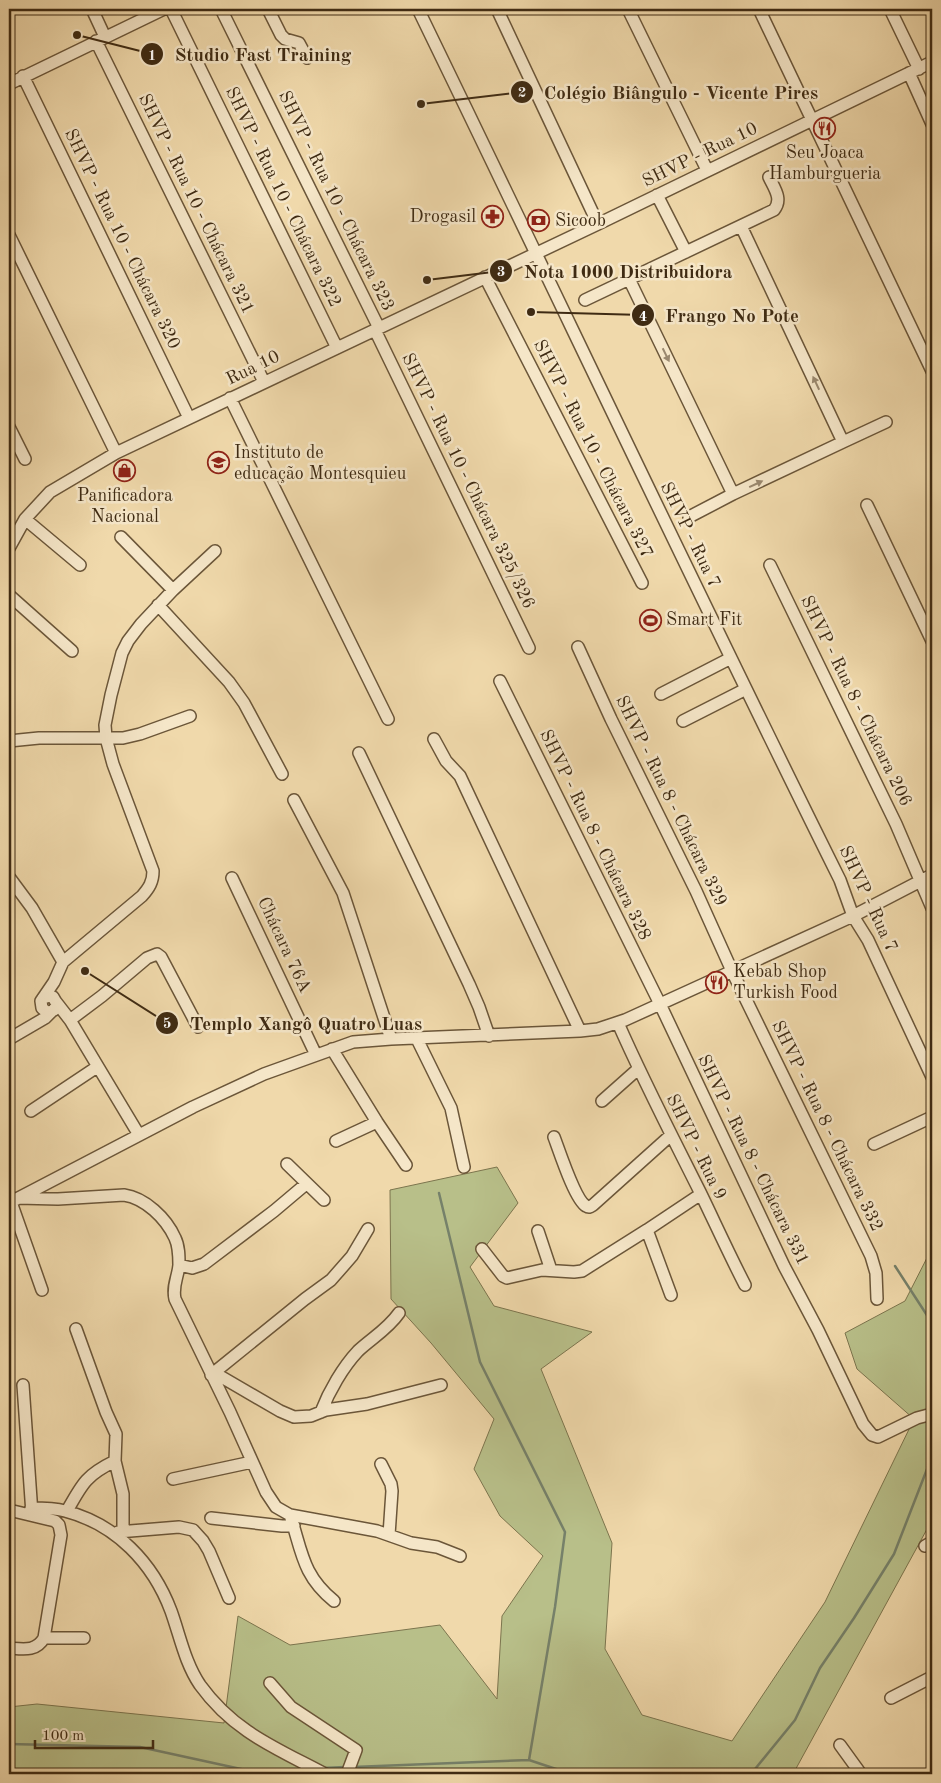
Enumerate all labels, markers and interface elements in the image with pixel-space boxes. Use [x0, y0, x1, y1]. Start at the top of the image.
callout: Studio Fast Training [140, 37, 361, 71]
text: Studio Fast Training [175, 47, 352, 66]
text: 1 [148, 49, 156, 64]
callout: Colégio Biângulo - Vicente Pires [509, 75, 829, 109]
street label: SHVP - Rua 10 - Chácara 322 [222, 84, 344, 310]
text: Colégio Biângulo - Vicente Pires [544, 85, 818, 104]
text: 2 [518, 86, 526, 101]
street label: SHVP - Rua 10 - Chácara 323 [275, 88, 397, 314]
street label: SHVP - Rua 10 - Chácara 321 [135, 91, 257, 317]
restaurant icon: Seu Joaca Hamburgueria [813, 116, 837, 140]
street label: SHVP - Rua 10 [640, 119, 760, 191]
street label: SHVP - Rua 10 - Chácara 320 [61, 126, 183, 352]
place label: Seu Joaca Hamburgueria [769, 144, 881, 183]
pharmacy icon: Drogasil [480, 205, 504, 229]
place label: Drogasil [410, 208, 476, 226]
bank icon: Sicoob [527, 209, 551, 233]
place label: Sicoob [555, 212, 606, 230]
callout: Nota 1000 Distribuidora [489, 254, 742, 288]
text: Nota 1000 Distribuidora [524, 264, 733, 283]
text: 3 [497, 265, 505, 280]
callout: Frango No Pote [630, 298, 809, 332]
text: Frango No Pote [665, 308, 799, 327]
text: 4 [639, 310, 647, 325]
street label: SHVP - Rua 10 - Chácara 327 [530, 337, 656, 561]
street label: Rua 10 [223, 347, 283, 389]
one-way arrow [662, 348, 670, 362]
street label: SHVP - Rua 10 - Chácara 325/326 [398, 350, 538, 612]
one-way arrow [811, 375, 820, 390]
place label: Instituto de educação Montesquieu [234, 444, 407, 483]
school or university icon: Instituto de educação Montesquieu [206, 451, 230, 475]
shop icon: Panificadora Nacional [113, 459, 137, 483]
street label: SHVP - Rua 7 [657, 479, 723, 591]
one-way arrow [749, 479, 763, 487]
place label: Panificadora Nacional [77, 487, 173, 526]
street label: SHVP - Rua 8 - Chácara 206 [797, 593, 915, 809]
sports icon: Smart Fit [638, 608, 662, 632]
place label: Smart Fit [666, 611, 742, 629]
street label: SHVP - Rua 8 - Chácara 329 [612, 693, 730, 909]
street label: SHVP - Rua 8 - Chácara 328 [536, 727, 654, 943]
street label: SHVP - Rua 7 [836, 843, 900, 955]
street label: Chácara 76A [254, 894, 314, 996]
place label: Kebab Shop Turkish Food [733, 963, 838, 1002]
restaurant icon: Kebab Shop Turkish Food [705, 970, 729, 994]
callout: Templo Xangô Quatro Luas [155, 1006, 432, 1040]
text: Templo Xangô Quatro Luas [190, 1016, 422, 1035]
text: 5 [163, 1017, 171, 1032]
street label: SHVP - Rua 8 - Chácara 332 [768, 1018, 886, 1234]
street label: SHVP - Rua 8 - Chácara 331 [694, 1052, 812, 1268]
street label: SHVP - Rua 9 [663, 1091, 729, 1203]
scale bar [35, 1718, 152, 1750]
text: 100 m [42, 1729, 84, 1744]

